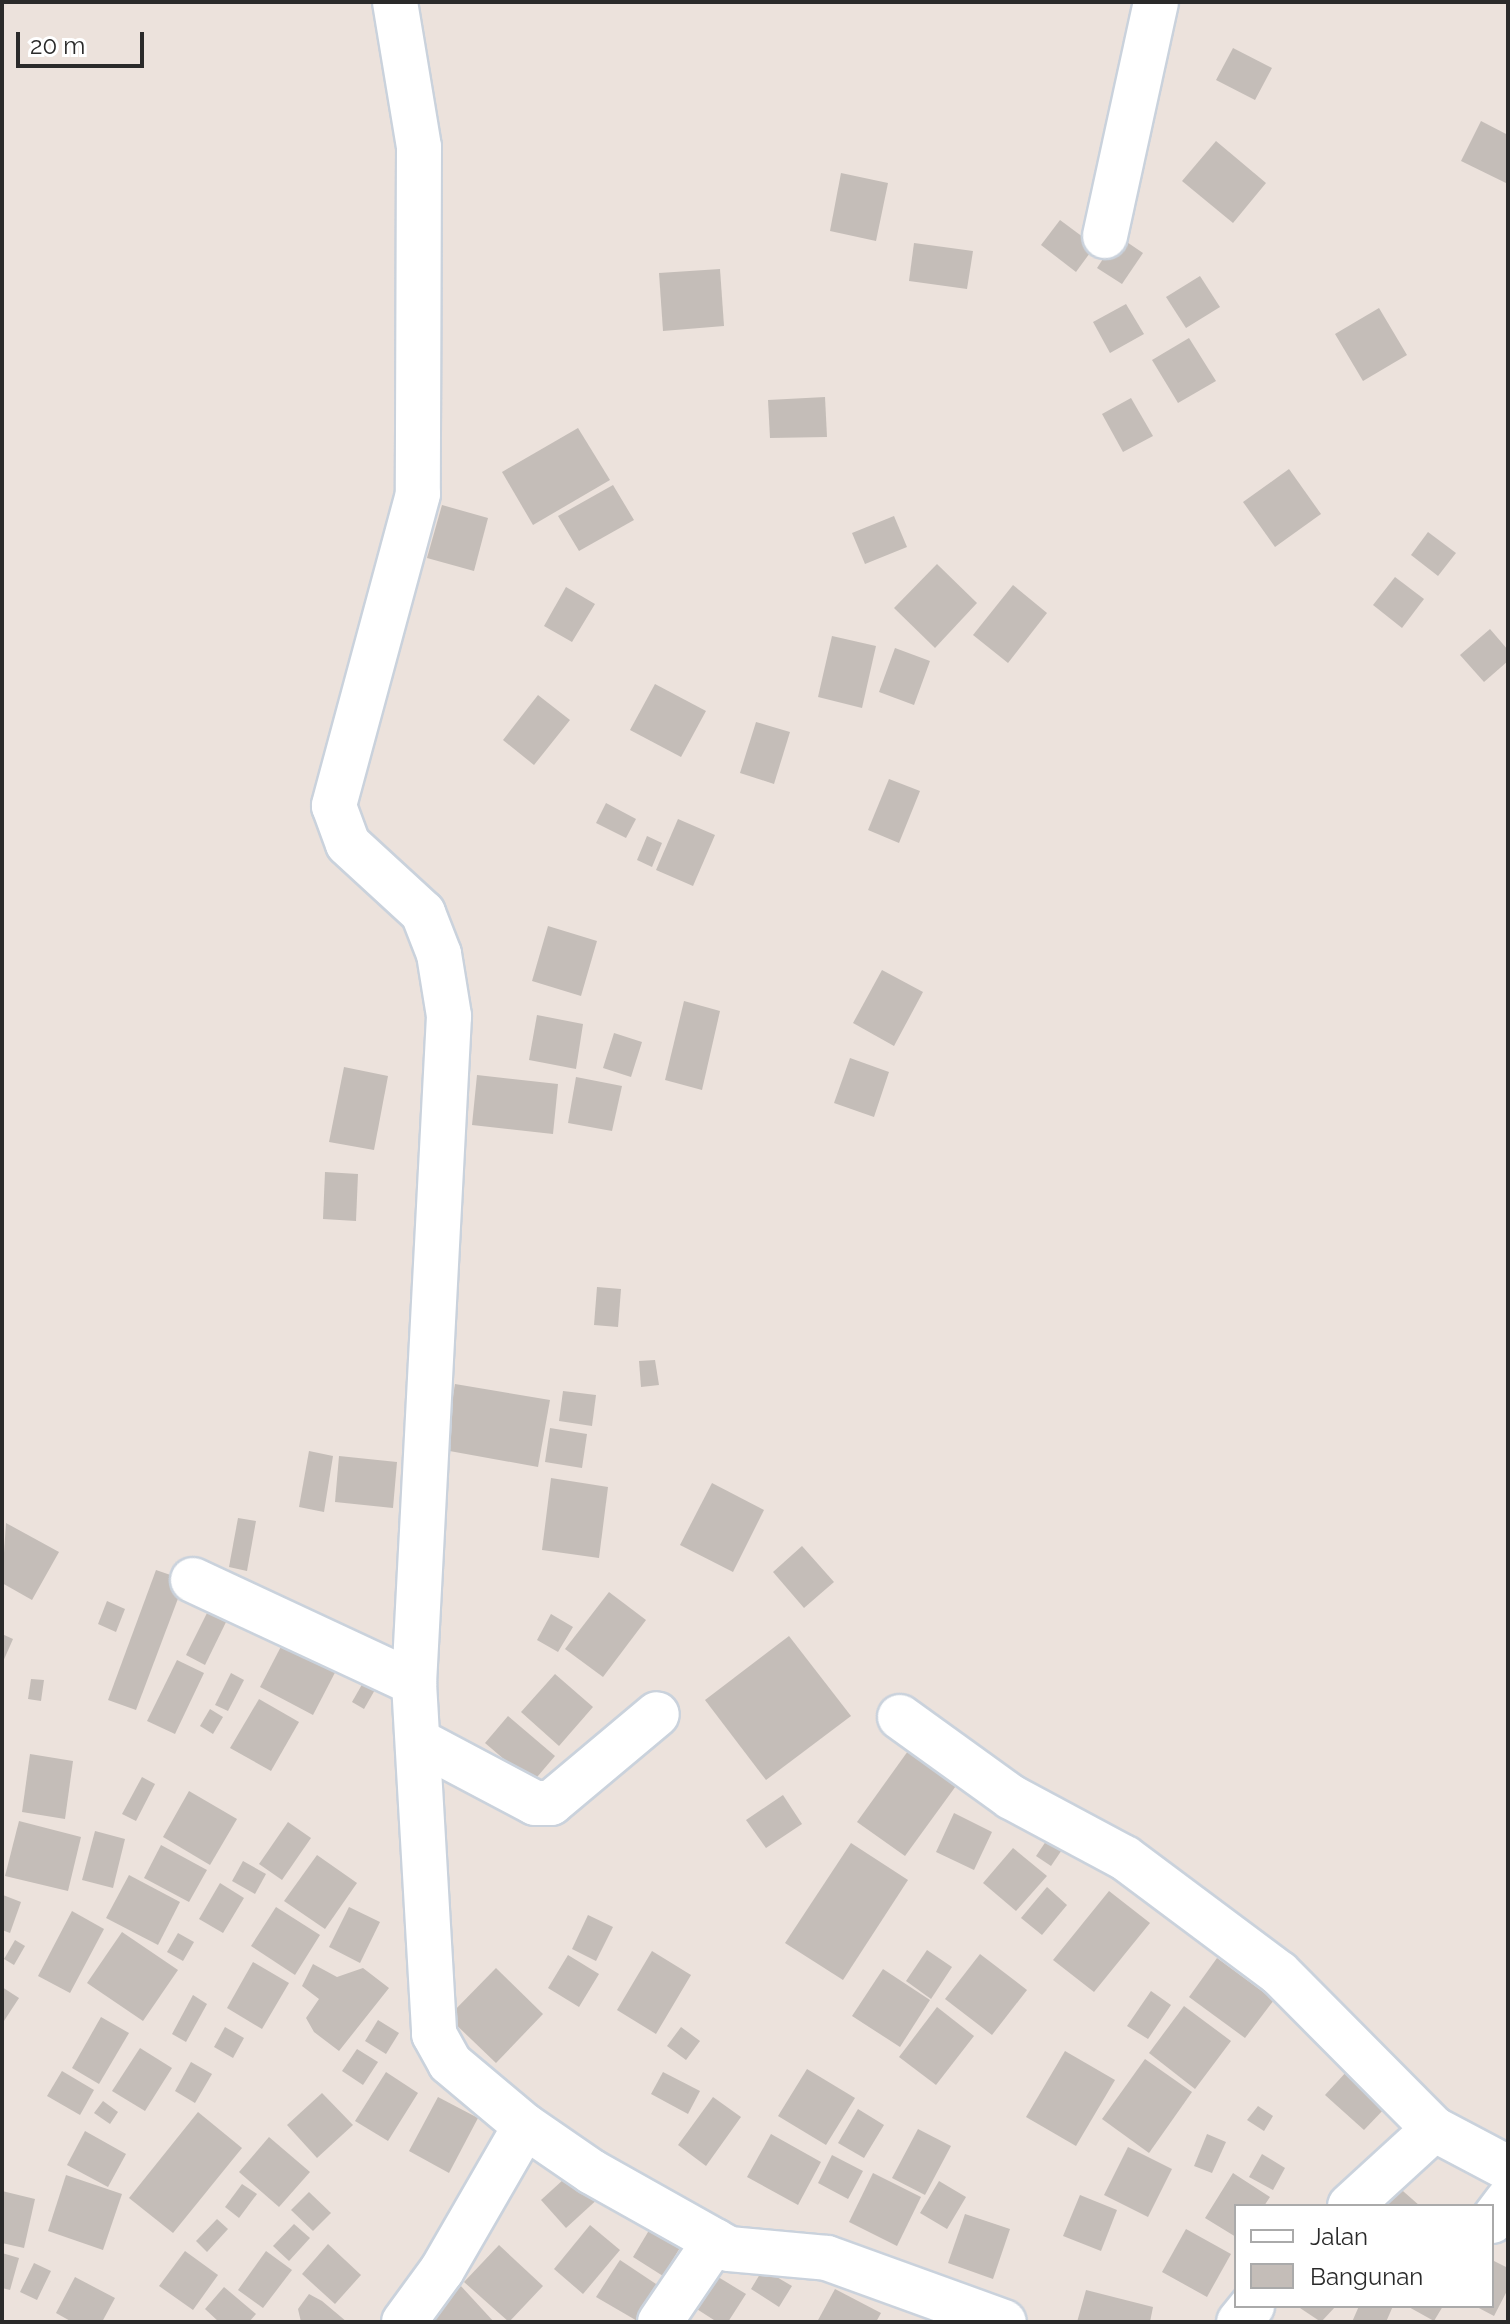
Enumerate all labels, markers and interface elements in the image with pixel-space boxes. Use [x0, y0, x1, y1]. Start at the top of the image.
scale bar [20, 16, 148, 66]
text: 20 m [30, 31, 85, 60]
legend [1234, 2204, 1494, 2308]
text: Jalan [1310, 2222, 1368, 2251]
text: Bangunan [1310, 2262, 1423, 2291]

